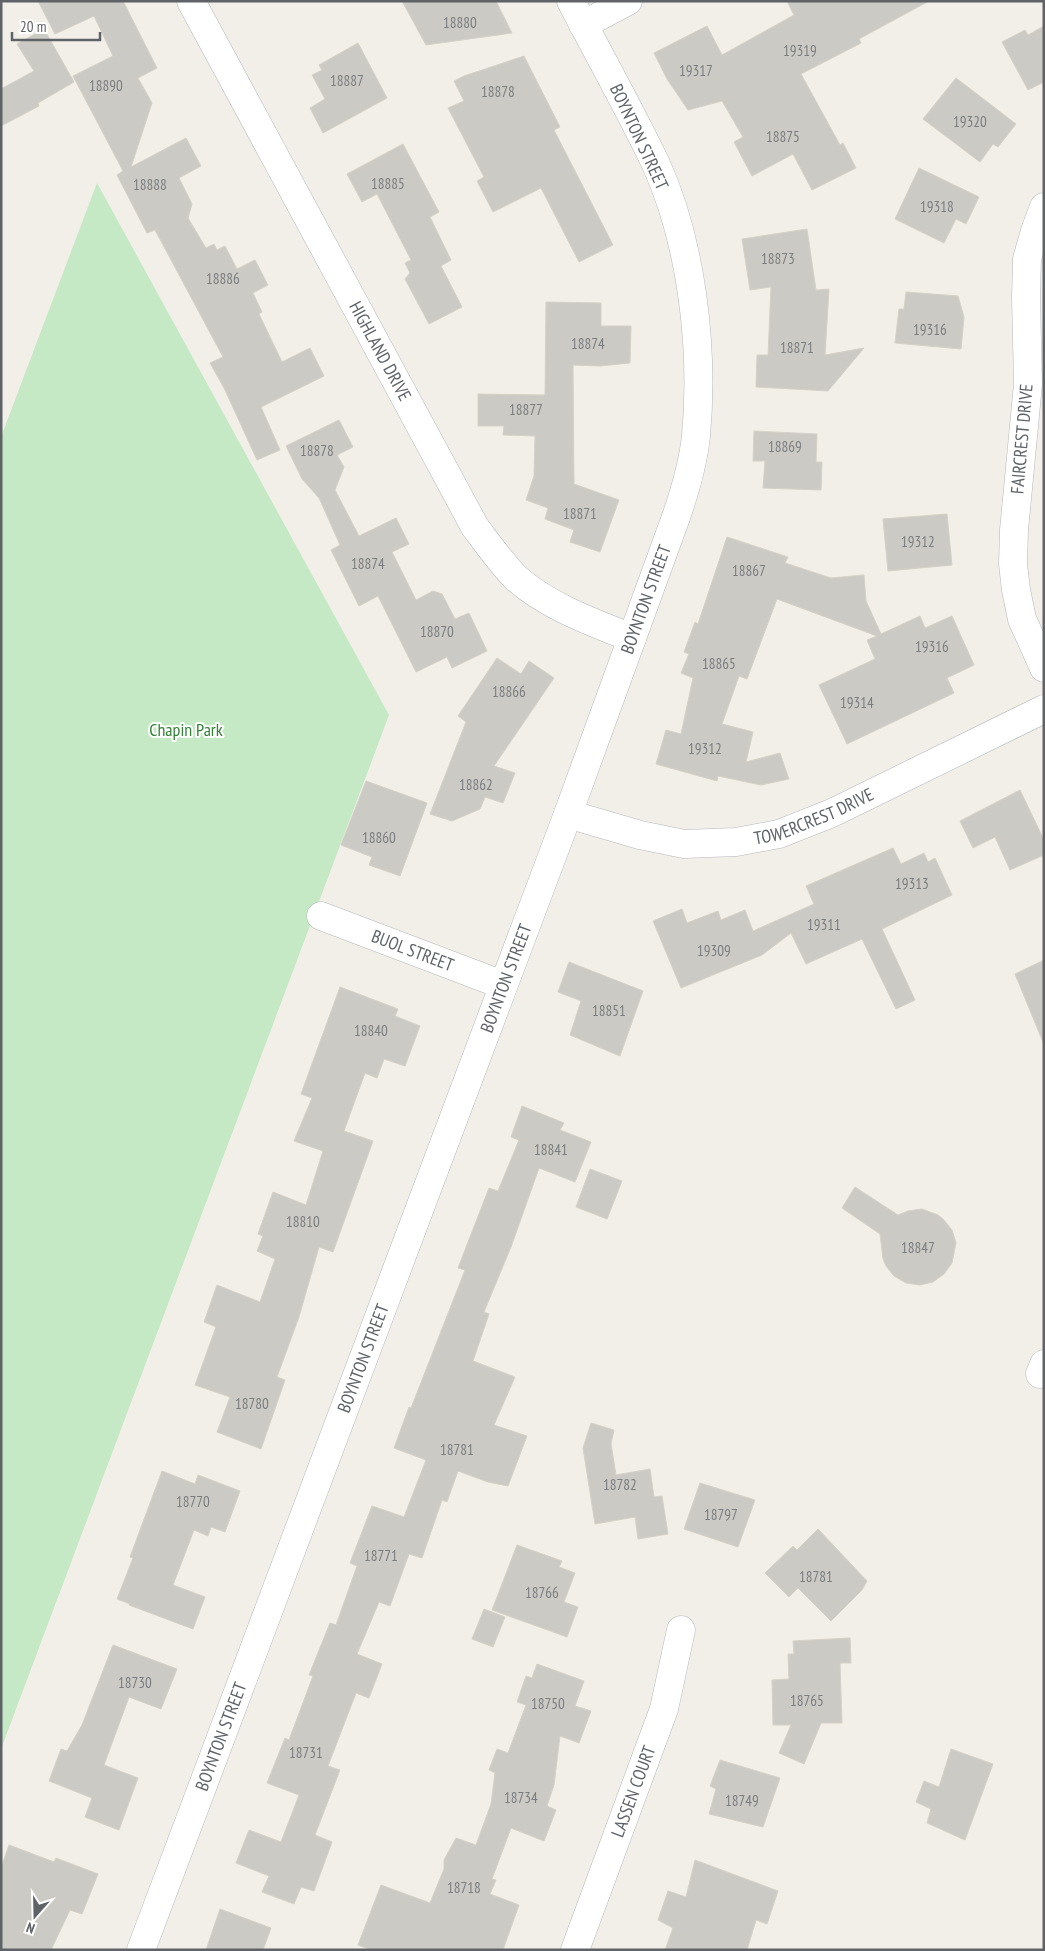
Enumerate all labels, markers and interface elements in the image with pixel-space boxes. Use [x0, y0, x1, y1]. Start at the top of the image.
scale bar [12, 10, 100, 42]
house number: 18880 [443, 13, 477, 32]
text: 20 m [20, 17, 46, 36]
house number: 19319 [783, 41, 817, 60]
house number: 19317 [679, 61, 713, 80]
house number: 18887 [330, 71, 364, 90]
house number: 18890 [89, 76, 123, 95]
street label: BOYNTON STREET [605, 80, 674, 193]
house number: 18878 [481, 82, 515, 101]
house number: 19320 [953, 112, 987, 131]
house number: 18875 [766, 127, 800, 146]
house number: 18885 [371, 174, 405, 193]
house number: 18888 [133, 175, 167, 194]
house number: 19318 [920, 197, 954, 216]
house number: 18873 [761, 249, 795, 268]
house number: 18886 [206, 269, 240, 288]
street label: HIGHLAND DRIVE [344, 297, 417, 405]
house number: 19316 [913, 320, 947, 339]
house number: 18874 [571, 334, 605, 353]
house number: 18871 [780, 338, 814, 357]
street label: FAIRCREST DRIVE [1005, 383, 1038, 495]
house number: 18877 [509, 400, 543, 419]
house number: 18869 [768, 437, 802, 456]
house number: 18878 [300, 441, 334, 460]
house number: 18871 [563, 504, 597, 523]
house number: 19312 [901, 532, 935, 551]
street label: BOYNTON STREET [615, 542, 676, 657]
house number: 18874 [351, 554, 385, 573]
house number: 18867 [732, 561, 766, 580]
house number: 18870 [420, 622, 454, 641]
house number: 19316 [915, 637, 949, 656]
house number: 18865 [702, 654, 736, 673]
house number: 18866 [492, 682, 526, 701]
house number: 19314 [840, 693, 874, 712]
park label: Chapin Park [149, 718, 223, 741]
house number: 19312 [688, 739, 722, 758]
house number: 18862 [459, 775, 493, 794]
street label: TOWERCREST DRIVE [752, 782, 877, 849]
house number: 18860 [362, 828, 396, 847]
house number: 19313 [895, 874, 929, 893]
house number: 19311 [807, 915, 841, 934]
street label: BOYNTON STREET [475, 921, 537, 1036]
street label: BUOL STREET [368, 924, 457, 976]
house number: 19309 [697, 941, 731, 960]
house number: 18851 [592, 1001, 626, 1020]
house number: 18840 [354, 1021, 388, 1040]
house number: 18841 [534, 1140, 568, 1159]
house number: 18810 [286, 1212, 320, 1231]
house number: 18847 [901, 1238, 935, 1257]
street label: BOYNTON STREET [332, 1301, 394, 1416]
house number: 18780 [235, 1394, 269, 1413]
house number: 18781 [440, 1440, 474, 1459]
house number: 18782 [603, 1475, 637, 1494]
house number: 18770 [176, 1492, 210, 1511]
house number: 18797 [704, 1505, 738, 1524]
house number: 18771 [364, 1546, 398, 1565]
house number: 18781 [799, 1567, 833, 1586]
house number: 18766 [525, 1583, 559, 1602]
house number: 18730 [118, 1673, 152, 1692]
street label: BOYNTON STREET [190, 1679, 252, 1794]
house number: 18765 [790, 1691, 824, 1710]
house number: 18750 [531, 1694, 565, 1713]
street label: LASSEN COURT [606, 1742, 660, 1840]
house number: 18731 [289, 1743, 323, 1762]
house number: 18734 [504, 1788, 538, 1807]
house number: 18749 [725, 1791, 759, 1810]
house number: 18718 [447, 1878, 481, 1897]
north arrow [10, 1891, 60, 1941]
text: N [24, 1918, 37, 1938]

